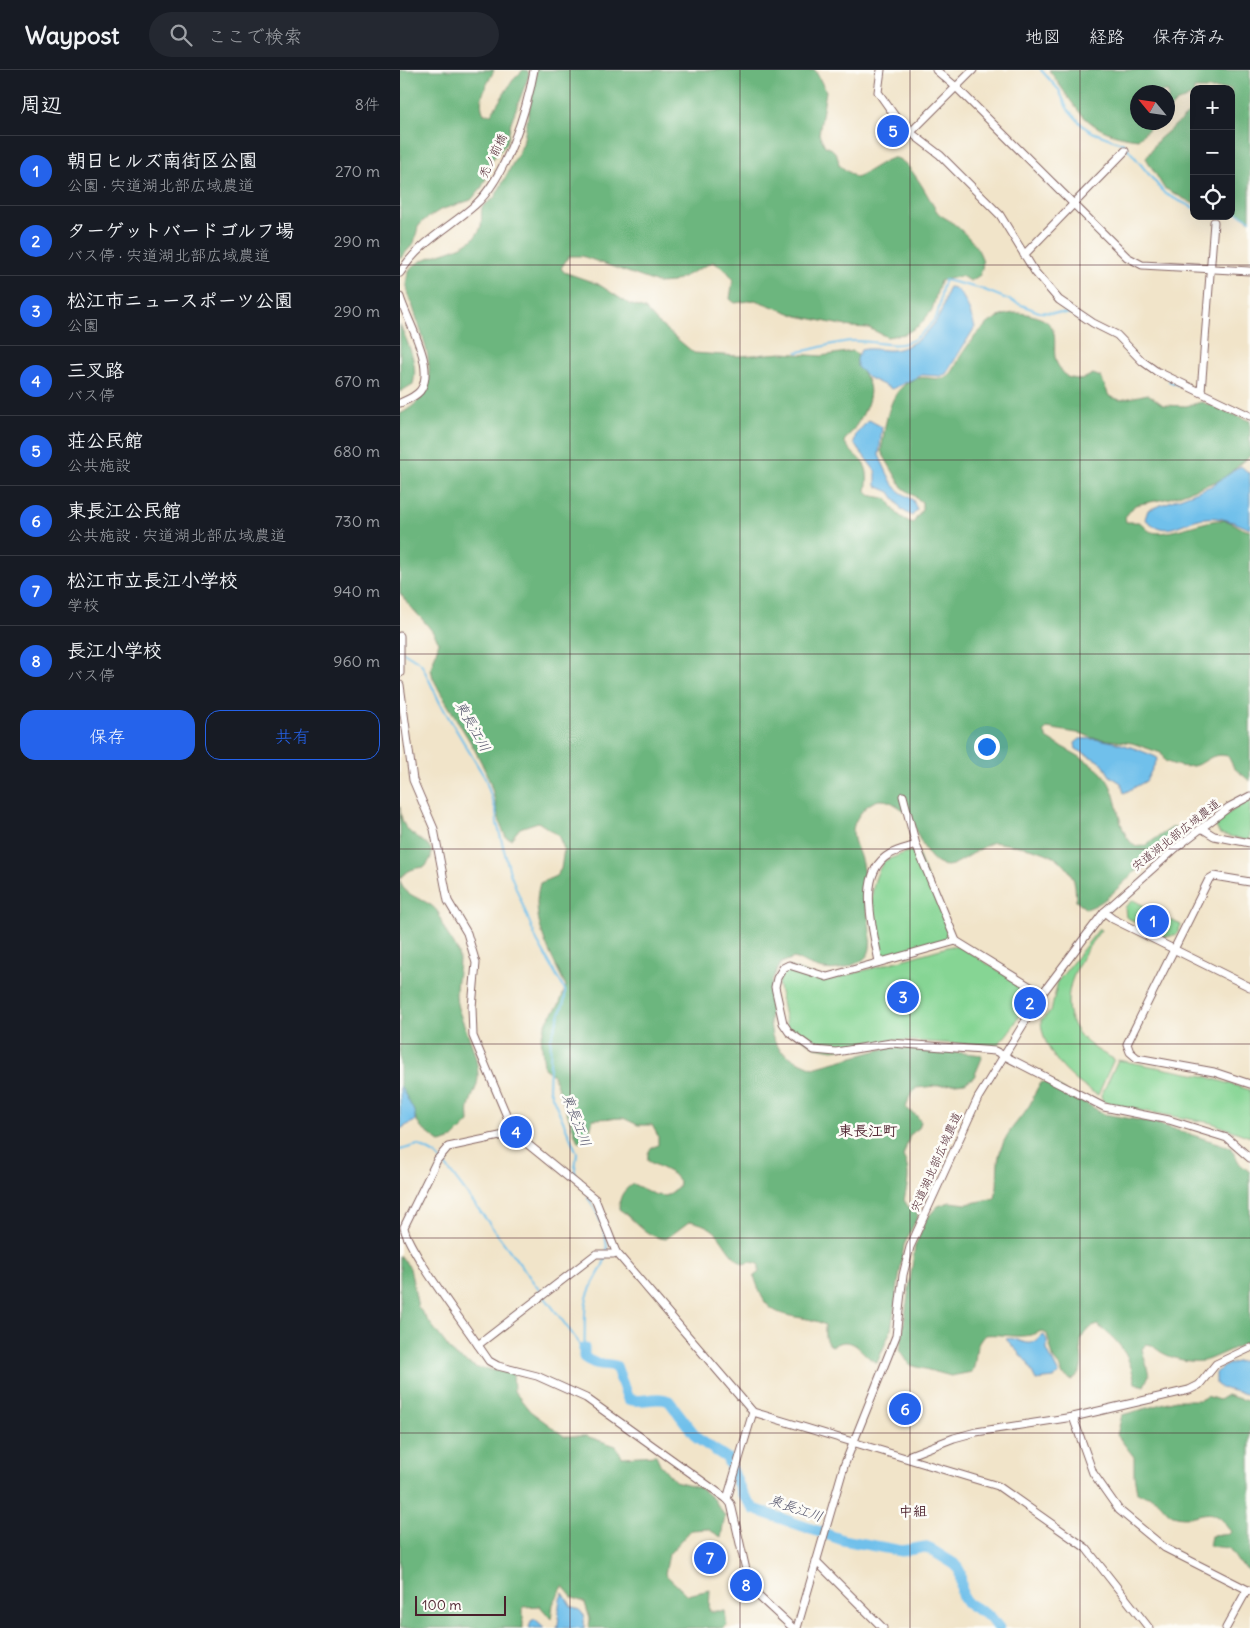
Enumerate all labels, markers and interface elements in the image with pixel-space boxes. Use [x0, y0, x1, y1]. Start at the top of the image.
search box [149, 12, 499, 57]
text: Waypost [25, 20, 119, 50]
icon: search [167, 21, 195, 49]
text: ここで検索 [207, 24, 302, 48]
text: 地図 [1025, 25, 1061, 48]
text: 経路 [1089, 25, 1125, 48]
text: 保存済み [1153, 25, 1225, 48]
north arrow [1130, 85, 1175, 130]
map controls [1190, 85, 1235, 220]
button: + [1190, 85, 1235, 130]
text: 周辺 [20, 91, 62, 118]
text: 8件 [355, 94, 380, 114]
pin: 5 [877, 112, 909, 150]
button: − [1190, 130, 1235, 175]
street label: 禿ノ前橋 [475, 131, 510, 181]
text: 朝日ヒルズ南街区公園 [67, 148, 257, 172]
text: 1 [33, 161, 39, 181]
text: 270 m [335, 161, 380, 181]
text: 公園 · 宍道湖北部広域農道 [67, 175, 254, 195]
button: locate [1190, 175, 1235, 220]
text: ターゲットバードゴルフ場 [67, 218, 294, 242]
text: 2 [32, 231, 40, 251]
text: 290 m [334, 231, 380, 251]
text: バス停 · 宍道湖北部広域農道 [67, 245, 270, 265]
text: 松江市ニュースポーツ公園 [67, 288, 293, 312]
text: 3 [31, 301, 41, 321]
text: 290 m [334, 301, 380, 321]
text: 公園 [67, 315, 99, 335]
text: 三叉路 [67, 358, 124, 382]
text: 4 [31, 371, 41, 391]
text: 670 m [335, 371, 380, 391]
text: バス停 [67, 385, 115, 405]
text: 荘公民館 [67, 428, 143, 452]
text: 5 [31, 441, 41, 461]
text: 680 m [333, 441, 380, 461]
text: 公共施設 [67, 455, 131, 475]
text: 東長江公民館 [67, 498, 181, 522]
text: 6 [31, 511, 41, 531]
text: 730 m [335, 511, 380, 531]
text: 公共施設 · 宍道湖北部広域農道 [67, 525, 286, 545]
text: 松江市立長江小学校 [67, 568, 238, 592]
text: 7 [32, 581, 40, 601]
text: 940 m [333, 581, 380, 601]
text: 学校 [67, 595, 99, 615]
text: 長江小学校 [67, 638, 162, 662]
text: 8 [31, 651, 41, 671]
text: 960 m [333, 651, 380, 671]
text: バス停 [67, 665, 115, 685]
water label: 東長江川 [452, 697, 494, 755]
button: 保存 [20, 710, 195, 760]
button: 共有 [205, 710, 380, 760]
your location [974, 734, 1000, 760]
street label: 宍道湖北部広域農道 [1129, 795, 1223, 874]
pin: 1 [1137, 902, 1169, 940]
pin: 3 [887, 978, 919, 1016]
pin: 2 [1014, 984, 1046, 1022]
water label: 東長江川 [559, 1091, 595, 1149]
street label: 宍道湖北部広域農道 [907, 1109, 964, 1214]
pin: 4 [500, 1113, 532, 1151]
district label: 東長江町 [838, 1121, 898, 1140]
pin: 6 [889, 1390, 921, 1428]
water label: 東長江川 [767, 1490, 825, 1526]
district label: 中組 [899, 1502, 927, 1520]
pin: 7 [694, 1539, 726, 1577]
pin: 8 [730, 1566, 762, 1604]
scale bar [415, 1593, 506, 1616]
text: 100 m [422, 1596, 462, 1614]

